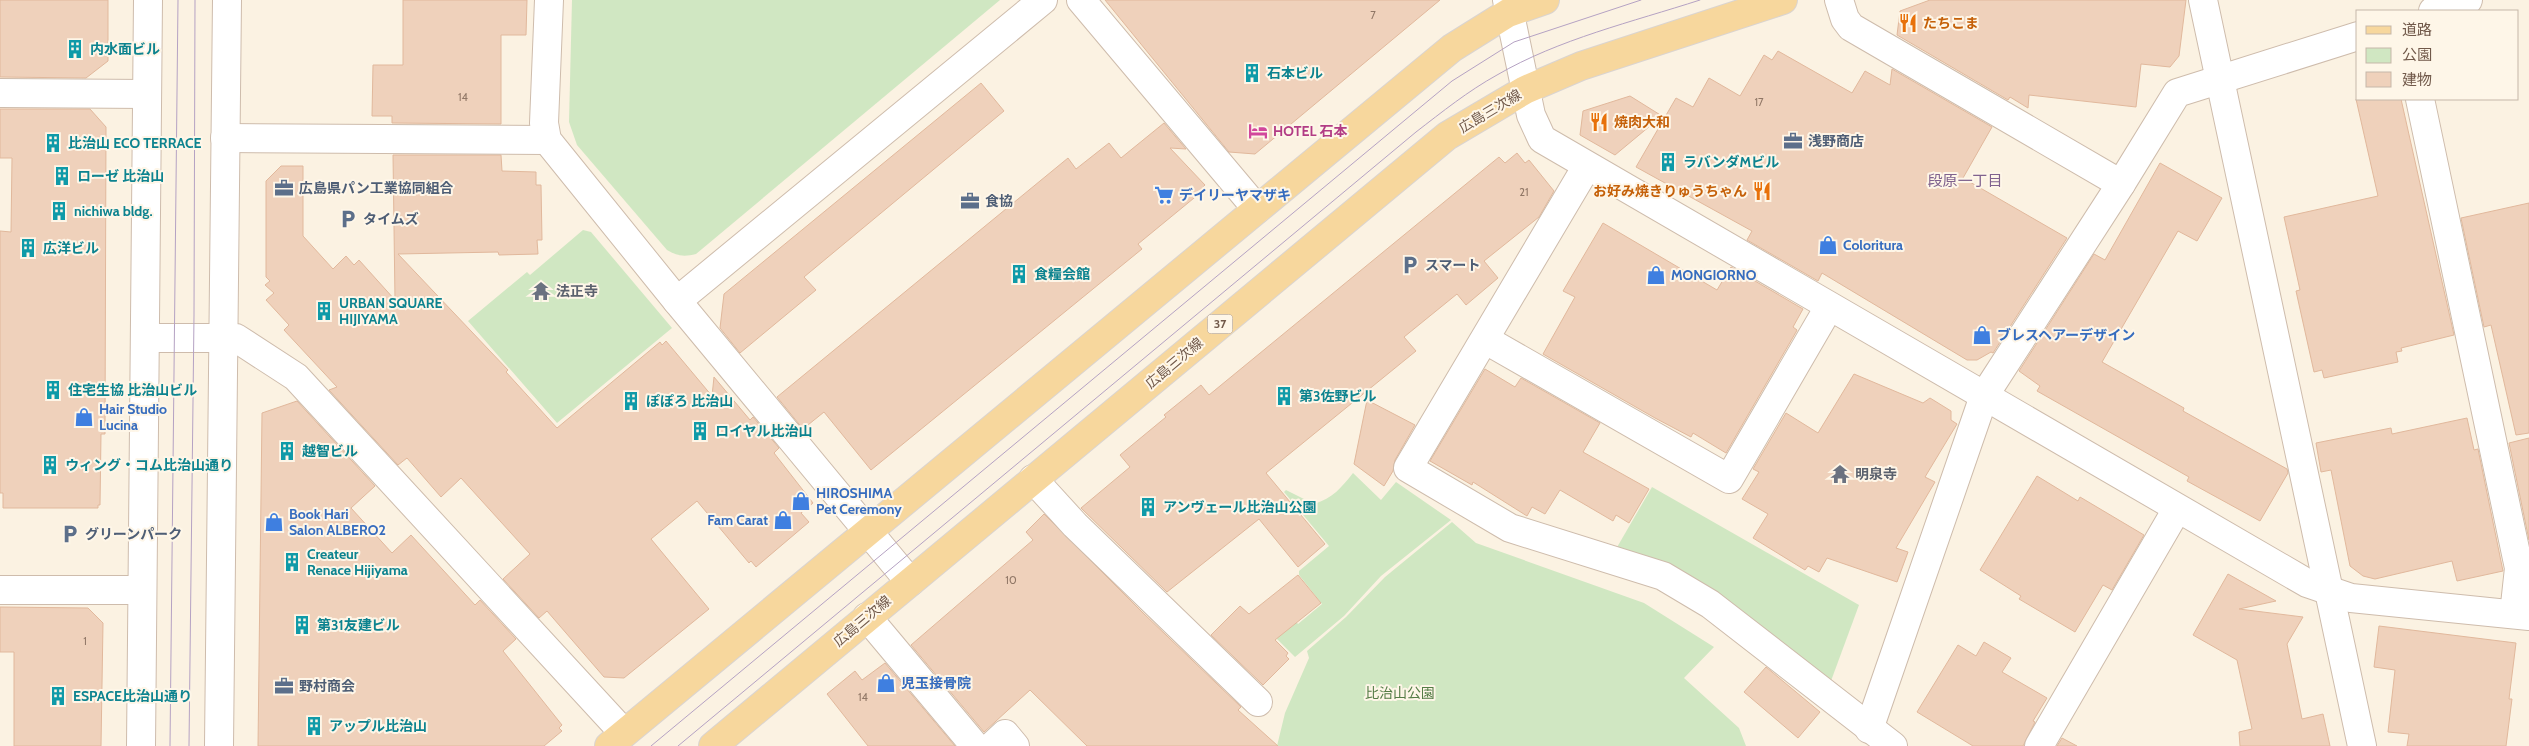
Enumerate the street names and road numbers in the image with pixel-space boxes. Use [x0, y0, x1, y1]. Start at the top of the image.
street label: 広島三次線 [1455, 85, 1525, 137]
road number: 37 [1208, 314, 1232, 334]
street label: 広島三次線 [1141, 334, 1207, 392]
street label: 広島三次線 [829, 592, 895, 650]

